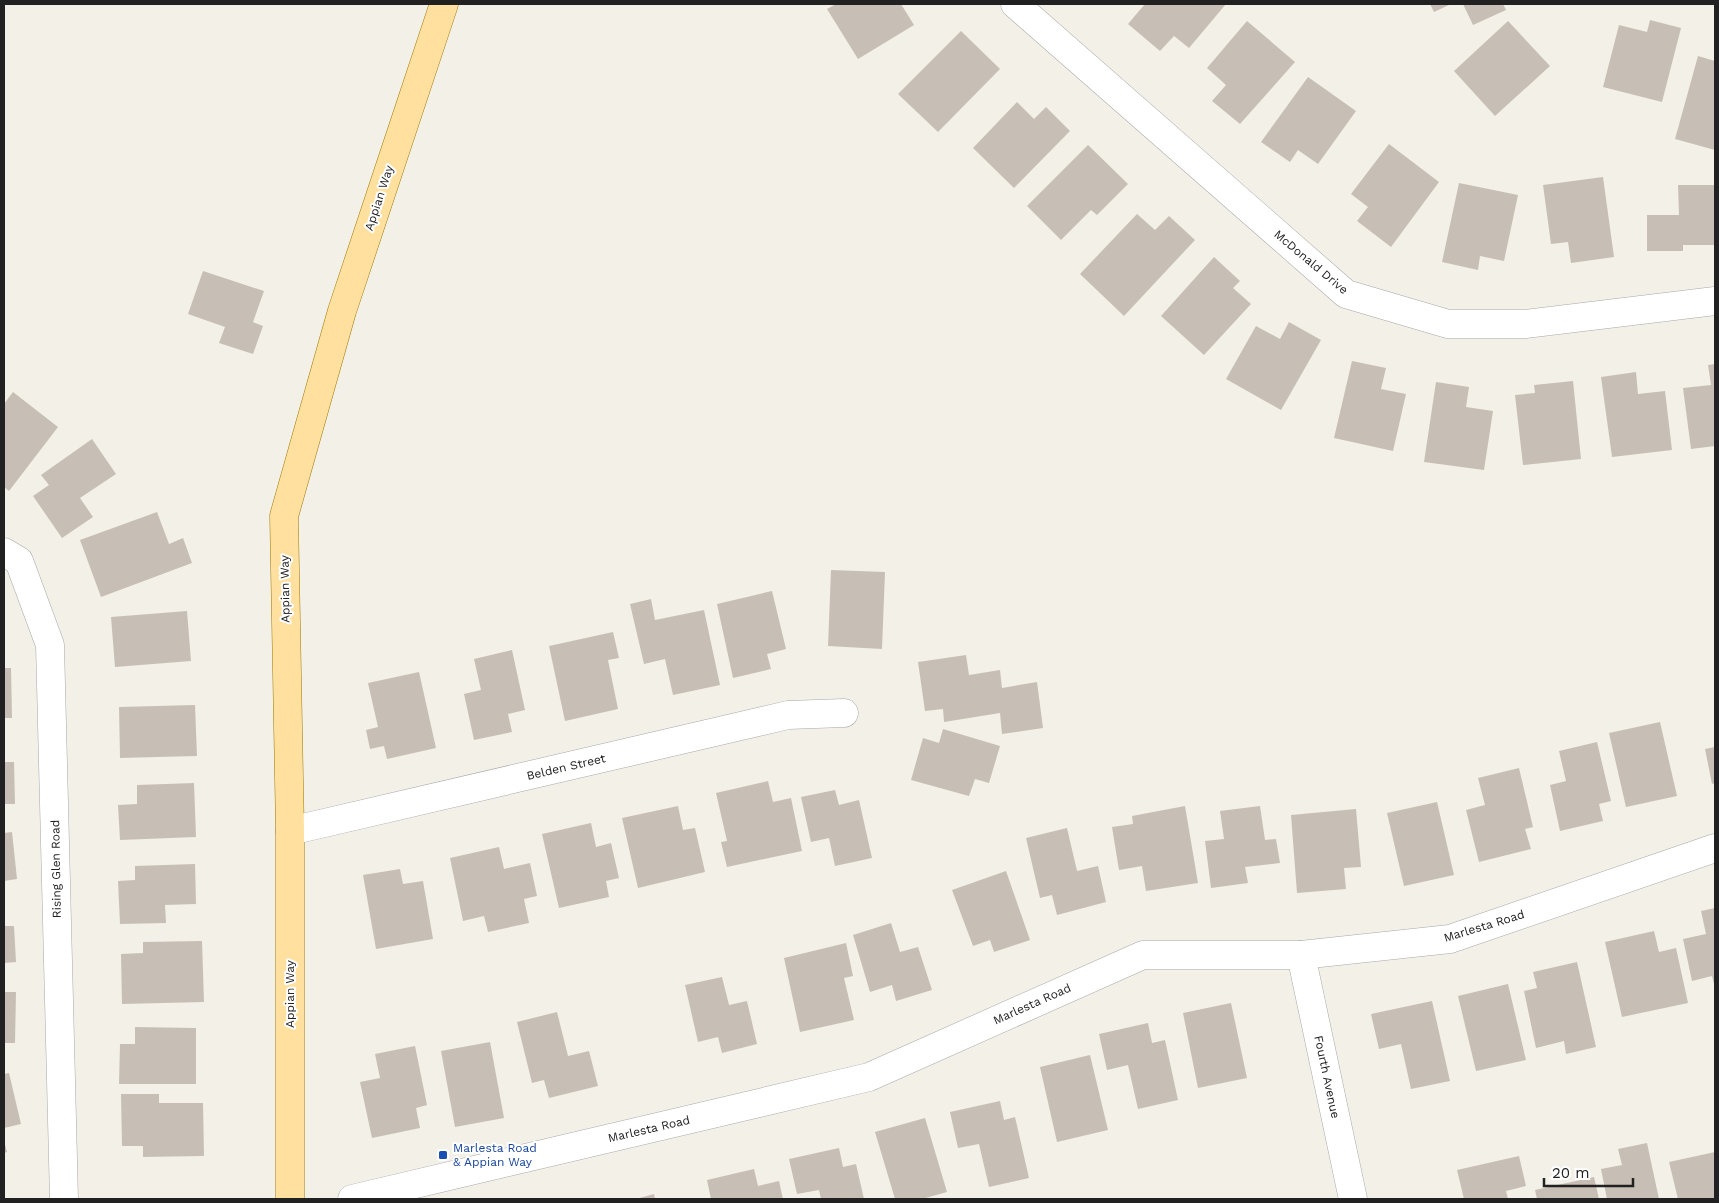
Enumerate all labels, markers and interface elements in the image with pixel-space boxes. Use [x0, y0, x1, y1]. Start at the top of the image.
street label: Appian Way [362, 163, 396, 232]
street label: McDonald Drive [1271, 227, 1351, 297]
street label: Appian Way [277, 554, 293, 623]
street label: Belden Street [525, 751, 607, 783]
street label: Rising Glen Road [48, 820, 64, 918]
street label: Marlesta Road [1442, 907, 1526, 945]
street label: Appian Way [283, 959, 297, 1028]
street label: Marlesta Road [991, 981, 1073, 1027]
street label: Fourth Avenue [1311, 1034, 1343, 1120]
street label: Marlesta Road [607, 1113, 691, 1145]
place label: Marlesta Road & Appian Way [453, 1141, 537, 1169]
marker: Marlesta Road & Appian Way [437, 1149, 449, 1161]
scale bar [1544, 1156, 1633, 1188]
text: 20 m [1552, 1164, 1590, 1182]

